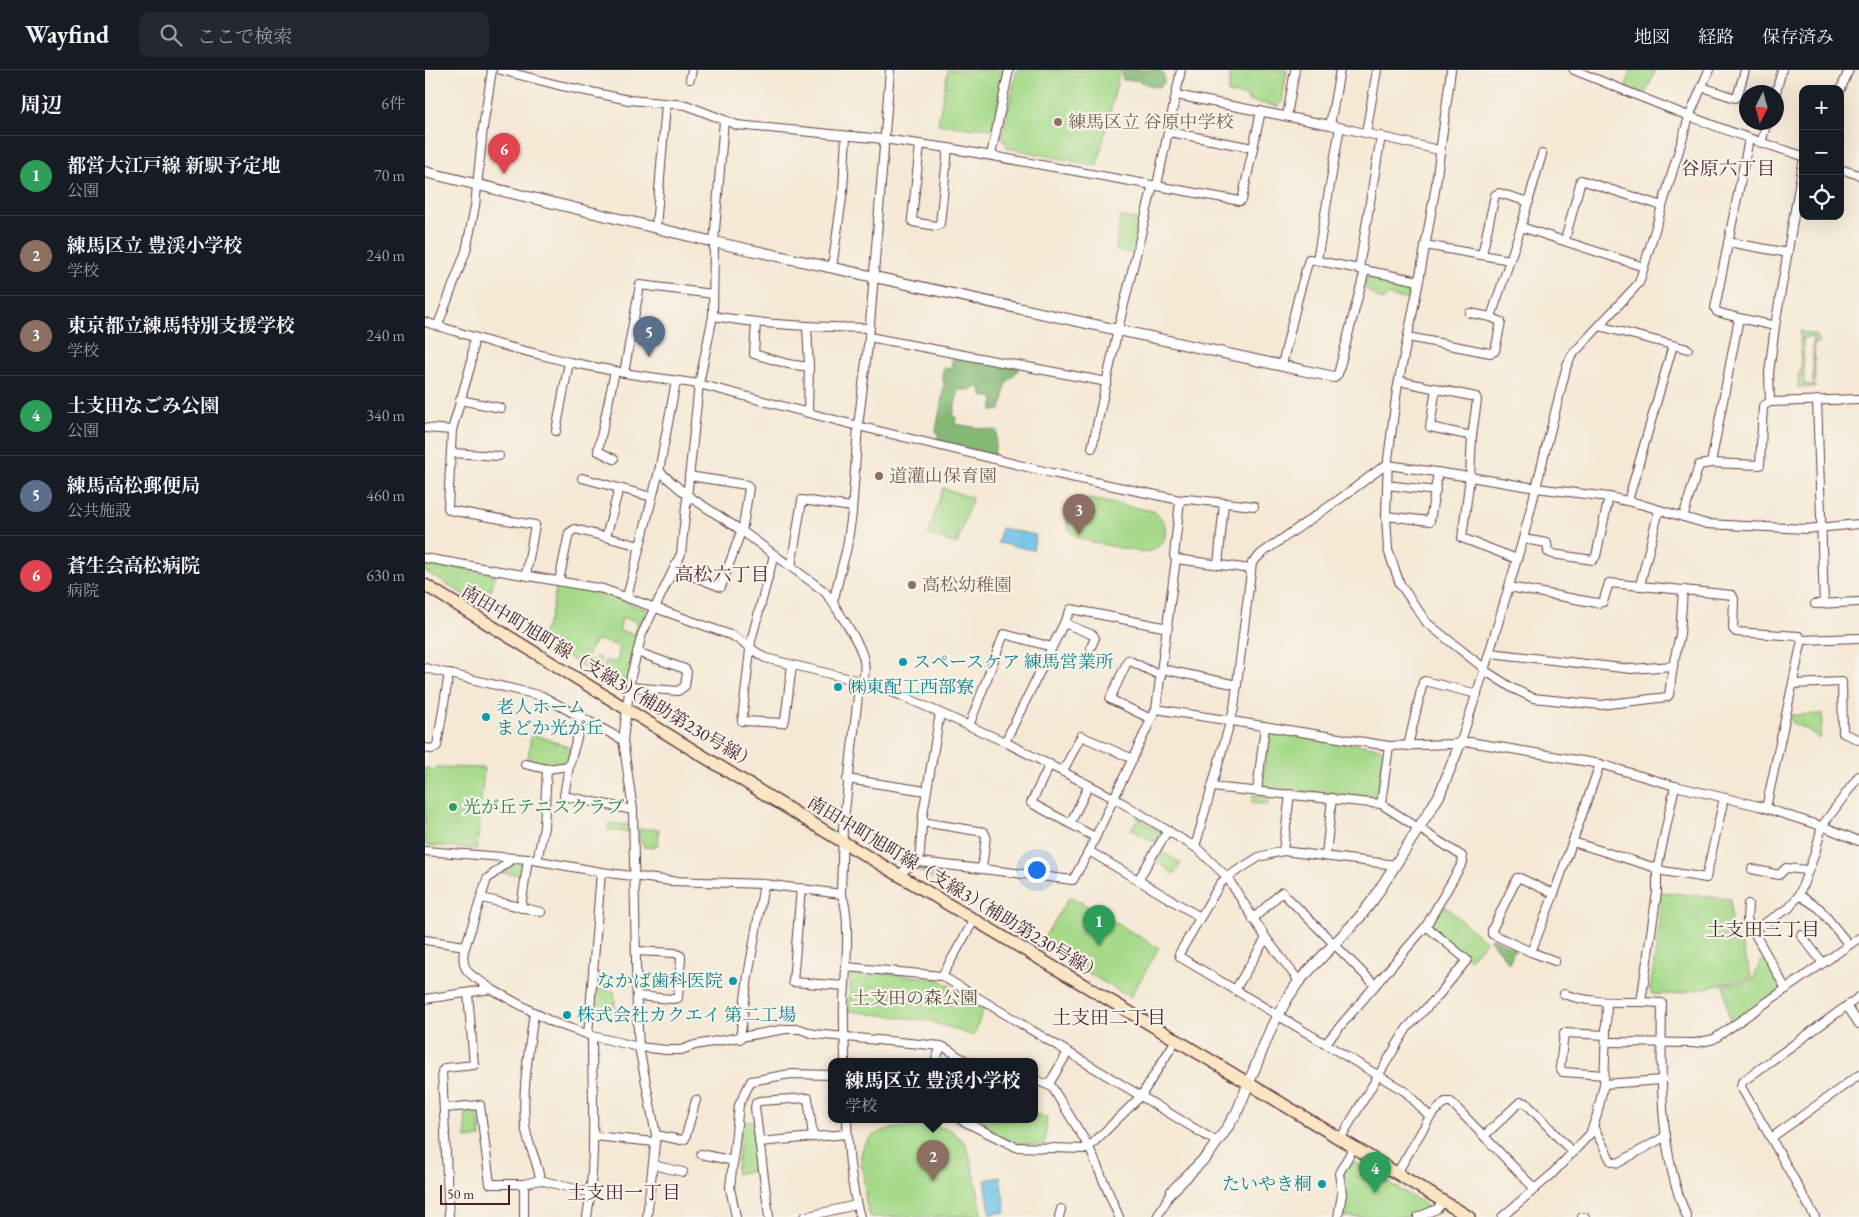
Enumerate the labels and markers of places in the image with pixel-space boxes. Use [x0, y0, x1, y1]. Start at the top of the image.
place label: 練馬区立 谷原中学校 [1068, 110, 1234, 133]
marker: 練馬区立 谷原中学校 [1052, 116, 1064, 128]
pin: 6 [488, 133, 520, 174]
pin: 5 [633, 316, 665, 357]
place label: 道灌山保育園 [889, 464, 997, 487]
marker: 道灌山保育園 [873, 470, 885, 482]
pin: 3 [1063, 494, 1095, 535]
place label: 高松幼稚園 [922, 573, 1012, 596]
marker: 高松幼稚園 [906, 579, 918, 591]
place label: スペースケア 練馬営業所 [913, 650, 1114, 673]
marker: スペースケア 練馬営業所 [897, 656, 909, 668]
place label: ㈱東配工西部寮 [848, 675, 974, 698]
marker: ㈱東配工西部寮 [832, 681, 844, 693]
place label: 老人ホーム まどか光が丘 [496, 695, 604, 739]
marker: 老人ホーム まどか光が丘 [480, 711, 492, 723]
place label: 光が丘テニスクラブ [463, 795, 624, 818]
marker: 光が丘テニスクラブ [447, 801, 459, 813]
pin: 1 [1083, 905, 1115, 946]
place label: なかば歯科医院 [597, 969, 723, 992]
marker: なかば歯科医院 [727, 975, 739, 987]
place label: 株式会社カクエイ 第二工場 [577, 1003, 796, 1026]
marker: 株式会社カクエイ 第二工場 [561, 1009, 573, 1021]
pin: 2 [917, 1140, 949, 1181]
pin: 4 [1359, 1152, 1391, 1193]
place label: たいやき桐 [1222, 1172, 1312, 1195]
marker: たいやき桐 [1316, 1178, 1328, 1190]

